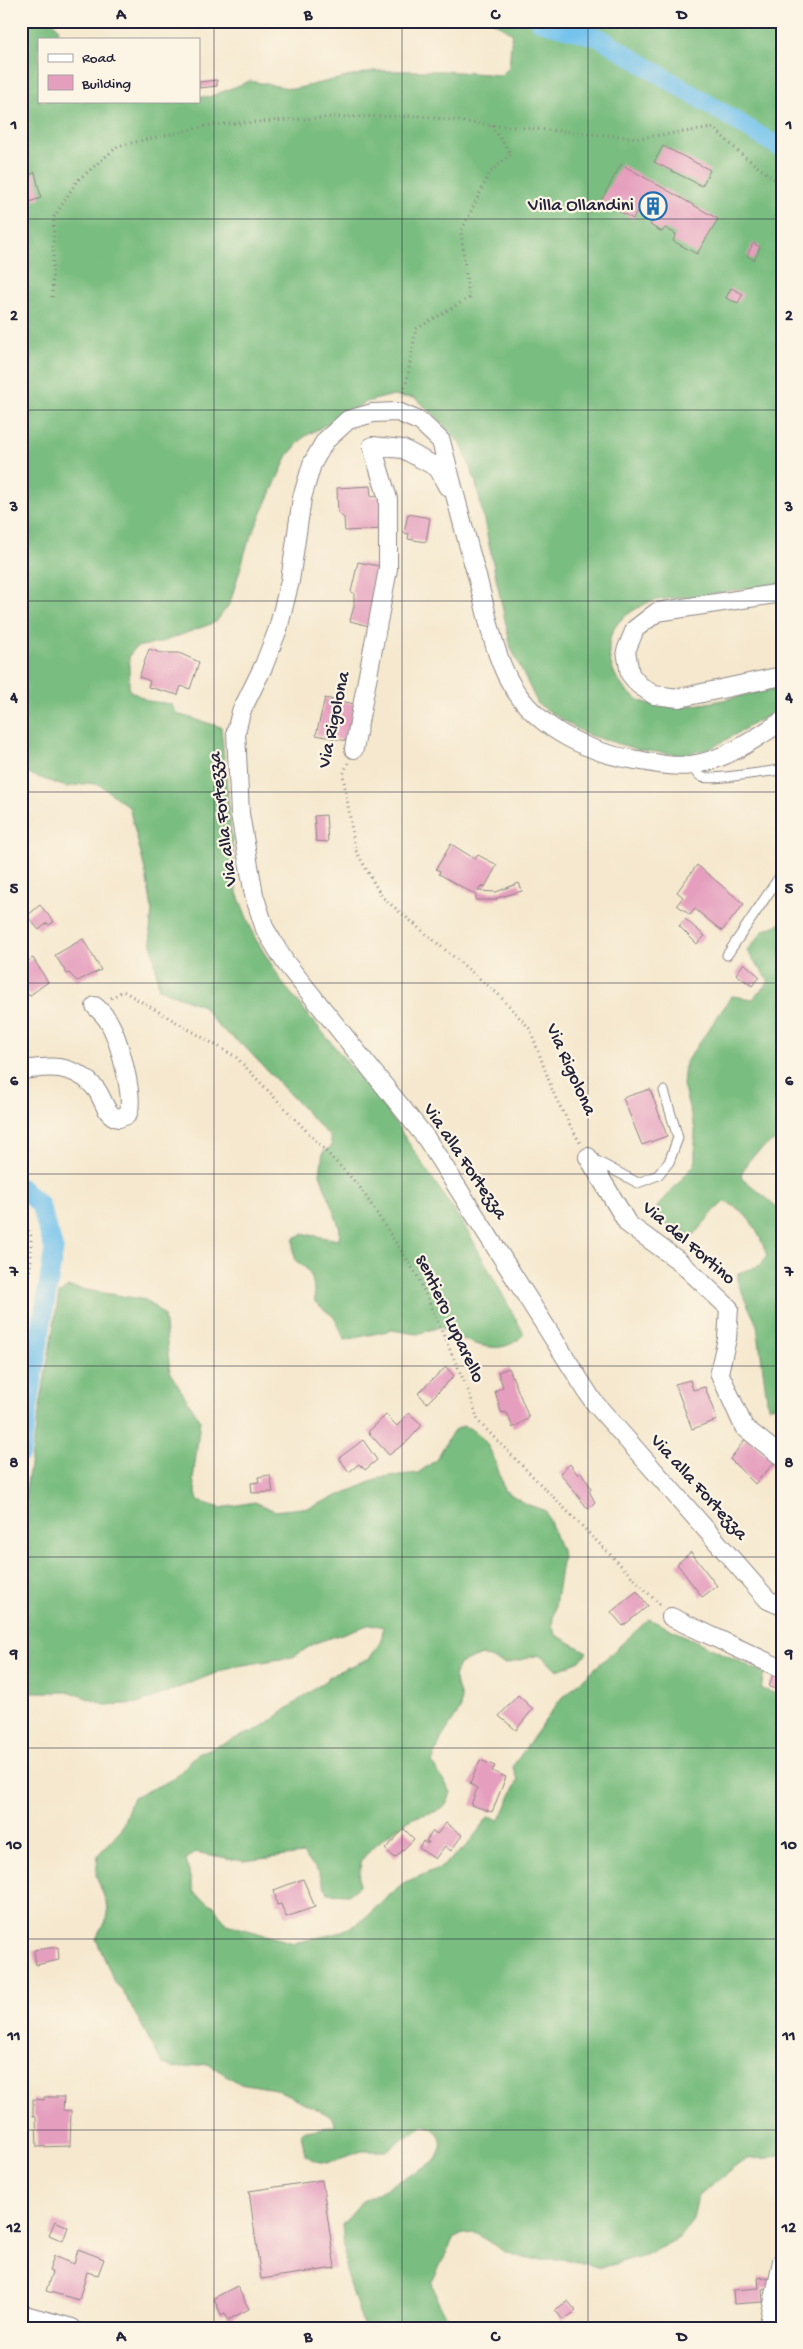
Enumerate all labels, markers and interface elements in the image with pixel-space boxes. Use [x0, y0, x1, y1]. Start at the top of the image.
text: A [115, 7, 127, 26]
text: B [303, 7, 313, 26]
text: C [490, 7, 501, 26]
text: D [675, 7, 688, 26]
legend [38, 38, 200, 102]
text: Road [82, 50, 116, 68]
text: Building [81, 76, 131, 94]
text: 1 [10, 117, 17, 136]
text: 1 [785, 117, 792, 136]
building icon: Villa Ollandini [638, 191, 668, 221]
place label: Villa Ollandini [527, 195, 634, 218]
text: 2 [10, 308, 18, 327]
text: 2 [785, 308, 793, 327]
text: 3 [9, 499, 18, 518]
text: 3 [784, 499, 793, 518]
street label: Via Rigolona [313, 668, 357, 771]
text: 4 [9, 690, 18, 709]
text: 4 [784, 690, 793, 709]
street label: Via alla Fortezza [204, 749, 244, 888]
text: 5 [10, 881, 19, 900]
text: 5 [785, 881, 794, 900]
street label: Via Rigolona [539, 1020, 601, 1121]
text: 6 [10, 1073, 19, 1092]
text: 6 [785, 1073, 794, 1092]
street label: Via alla Fortezza [416, 1099, 512, 1226]
street label: Via del Fortino [636, 1196, 740, 1291]
street label: sentiero Luparello [409, 1251, 489, 1387]
text: 7 [9, 1264, 19, 1283]
text: 7 [784, 1264, 794, 1283]
street label: Via alla Fortezza [644, 1429, 753, 1547]
text: 8 [10, 1455, 19, 1474]
text: 8 [785, 1455, 794, 1474]
text: 9 [9, 1646, 18, 1665]
text: 9 [784, 1646, 793, 1665]
text: 10 [5, 1837, 22, 1856]
text: 10 [780, 1837, 797, 1856]
text: 11 [7, 2028, 20, 2047]
text: 11 [782, 2028, 795, 2047]
text: 12 [6, 2220, 21, 2239]
text: 12 [781, 2220, 796, 2239]
text: A [115, 2329, 127, 2348]
text: B [303, 2329, 313, 2348]
text: C [490, 2329, 501, 2348]
text: D [675, 2329, 688, 2348]

